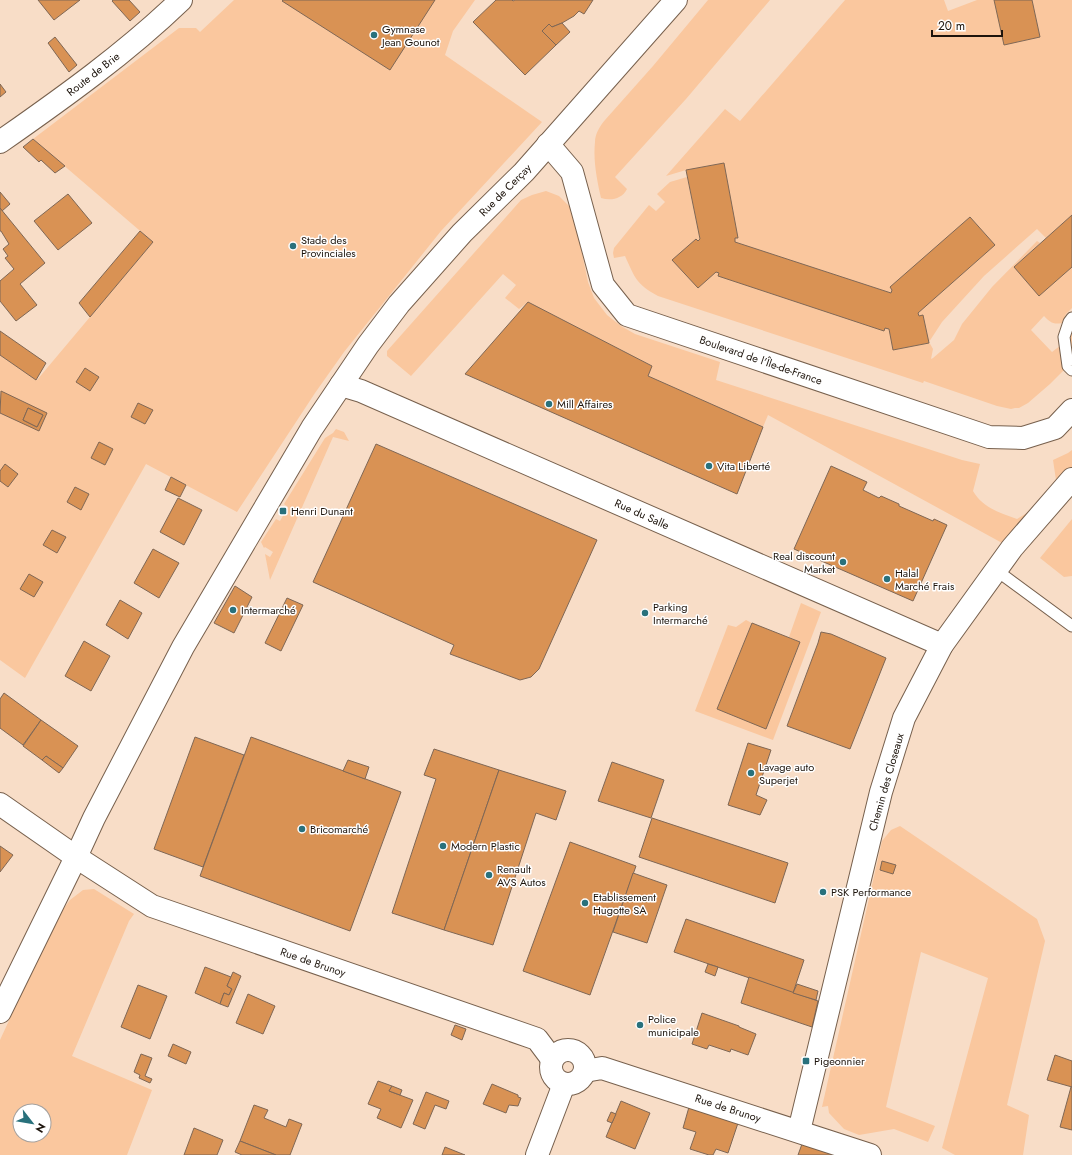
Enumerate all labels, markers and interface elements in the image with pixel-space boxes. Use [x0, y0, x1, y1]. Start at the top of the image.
scale bar [932, 12, 1002, 38]
text: 20 m [938, 17, 965, 35]
place label: Gymnase Jean Gounot [380, 21, 440, 50]
marker: Gymnase Jean Gounot [369, 30, 379, 40]
street label: Route de Brie [63, 48, 123, 100]
street label: Rue de Cerçay [475, 160, 535, 220]
place label: Stade des Provinciales [301, 232, 356, 261]
marker: Stade des Provinciales [288, 241, 298, 251]
street label: Boulevard de l'Île-de-France [697, 331, 825, 389]
place label: Mill Affaires [557, 396, 613, 412]
marker: Mill Affaires [544, 399, 554, 409]
place label: Vita Liberté [717, 458, 771, 474]
marker: Vita Liberté [704, 461, 714, 471]
street label: Rue du Salle [612, 495, 672, 533]
place label: Henri Dunant [291, 503, 353, 519]
marker: Henri Dunant [278, 506, 288, 516]
place label: Real discount Market [773, 548, 835, 577]
marker: Real discount Market [838, 557, 848, 567]
place label: Halal Marché Frais [895, 565, 955, 594]
marker: Halal Marché Frais [882, 574, 892, 584]
place label: Parking Intermarché [653, 599, 708, 628]
place label: Intermarché [241, 602, 296, 618]
marker: Intermarché [228, 605, 238, 615]
marker: Parking Intermarché [640, 608, 650, 618]
street label: Chemin des Closeaux [864, 731, 908, 833]
place label: Lavage auto Superjet [759, 759, 814, 788]
marker: Lavage auto Superjet [746, 768, 756, 778]
place label: Bricomarché [310, 821, 369, 837]
marker: Bricomarché [297, 824, 307, 834]
place label: Modern Plastic [451, 838, 520, 854]
marker: Modern Plastic [438, 841, 448, 851]
place label: Renault AVS Autos [497, 861, 546, 890]
marker: Renault AVS Autos [484, 870, 494, 880]
place label: PSK Performance [831, 884, 912, 900]
marker: PSK Performance [818, 887, 828, 897]
place label: Etablissement Hugotte SA [593, 889, 656, 918]
marker: Etablissement Hugotte SA [580, 898, 590, 908]
street label: Rue de Brunoy [278, 943, 348, 981]
place label: Police municipale [648, 1011, 699, 1040]
marker: Police municipale [635, 1020, 645, 1030]
place label: Pigeonnier [814, 1053, 865, 1069]
marker: Pigeonnier [801, 1056, 811, 1066]
street label: Rue de Brunoy [693, 1090, 763, 1126]
north arrow [12, 1103, 52, 1143]
text: N [31, 1120, 50, 1136]

